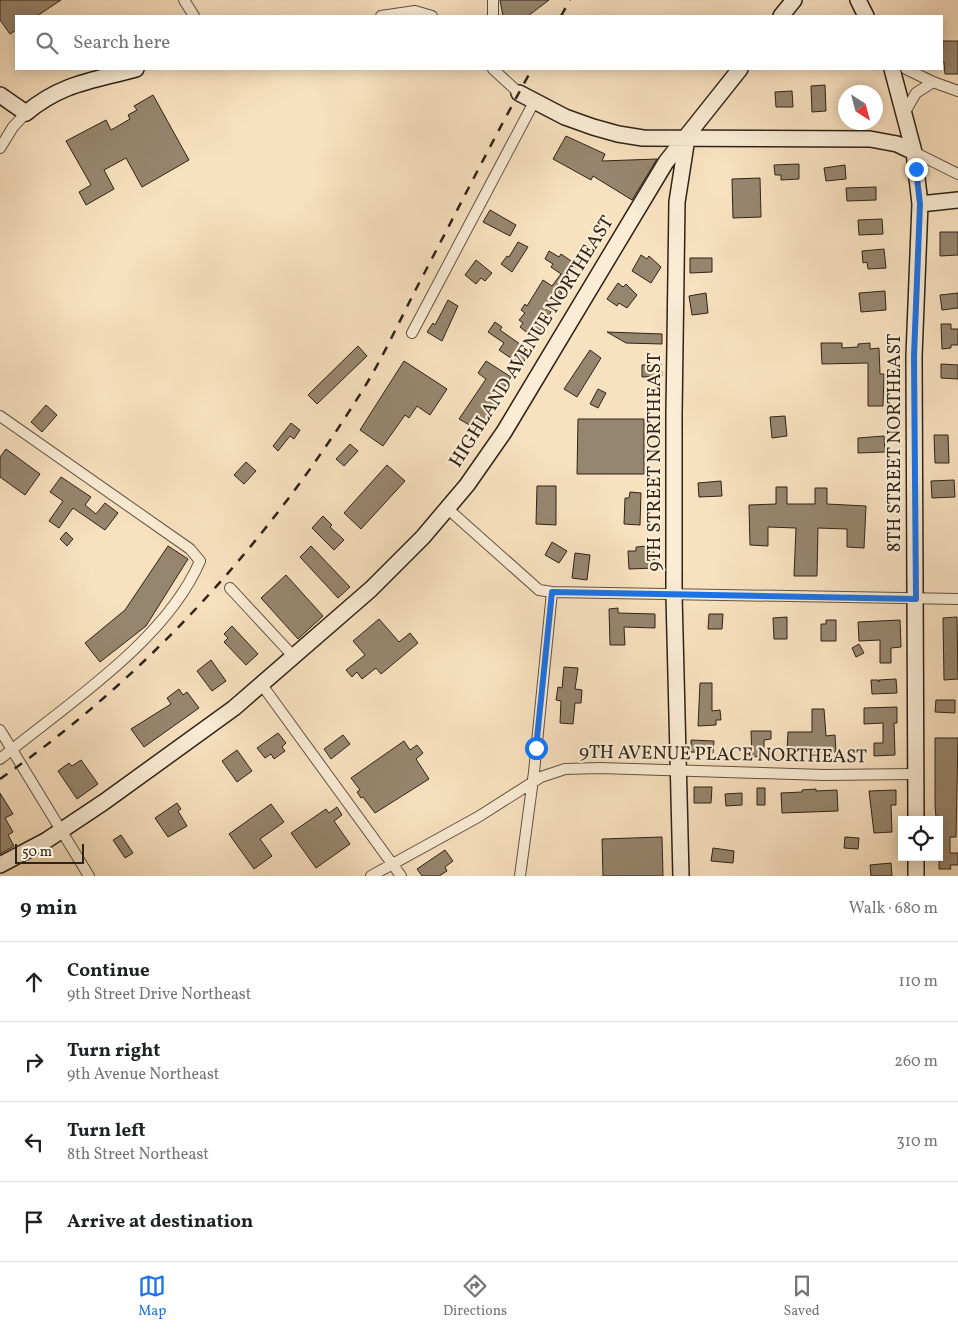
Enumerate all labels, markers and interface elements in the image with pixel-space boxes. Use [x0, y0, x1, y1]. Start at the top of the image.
search box [15, 15, 943, 70]
icon: search [33, 29, 61, 57]
text: Search here [73, 30, 170, 56]
north arrow [838, 85, 883, 130]
route end [905, 158, 928, 181]
street label: HIGHLAND AVENUE NORTHEAST [444, 211, 620, 473]
street label: 8TH STREET NORTHEAST [882, 334, 908, 552]
street label: 9TH STREET NORTHEAST [642, 353, 668, 571]
route start [525, 737, 548, 760]
street label: 9TH AVENUE PLACE NORTHEAST [579, 739, 867, 771]
map controls [898, 816, 943, 861]
button: locate [898, 816, 943, 861]
scale bar [15, 841, 84, 864]
text: 50 m [22, 843, 52, 862]
text: 9 min [20, 894, 77, 923]
text: Walk · 680 m [849, 898, 938, 920]
text: Continue [67, 958, 150, 984]
icon: ahead [20, 968, 48, 996]
text: 110 m [899, 971, 938, 993]
text: 9th Street Drive Northeast [67, 984, 251, 1006]
text: Turn right [67, 1038, 160, 1064]
icon: right [20, 1048, 48, 1076]
text: 260 m [894, 1051, 938, 1073]
text: 9th Avenue Northeast [67, 1064, 219, 1086]
text: Turn left [67, 1118, 146, 1144]
icon: left [20, 1128, 48, 1156]
text: 310 m [897, 1131, 938, 1153]
text: 8th Street Northeast [67, 1144, 209, 1166]
icon: arrive [20, 1208, 48, 1236]
text: Arrive at destination [67, 1209, 253, 1235]
tab: Map [138, 1272, 166, 1321]
tab: Directions [443, 1272, 507, 1321]
tab: Saved [784, 1272, 820, 1321]

